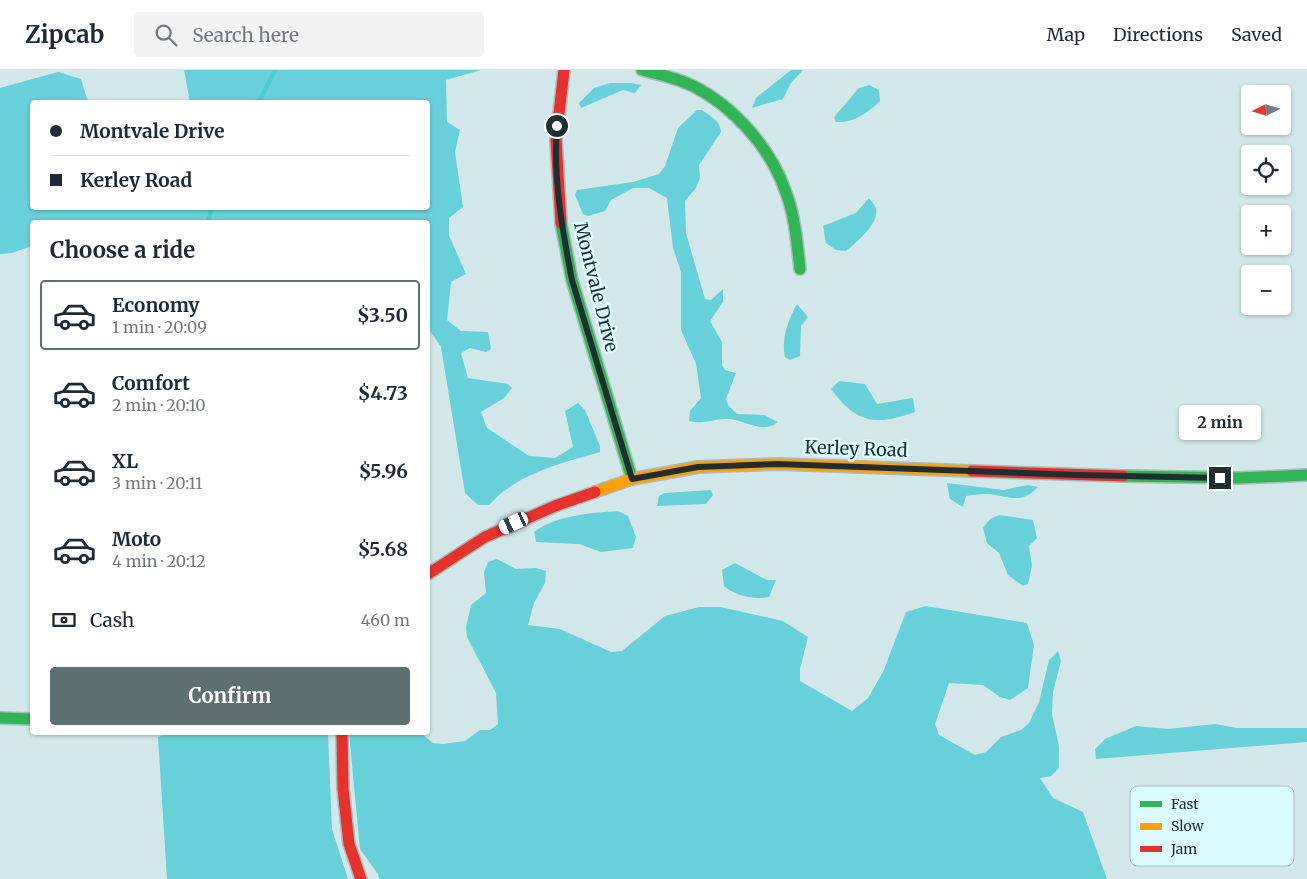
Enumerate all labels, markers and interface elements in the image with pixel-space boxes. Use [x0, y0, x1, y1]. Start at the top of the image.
search box [134, 12, 484, 57]
text: Zipcab [25, 19, 104, 50]
icon: search [152, 21, 180, 49]
text: Search here [192, 23, 299, 47]
text: Map [1047, 23, 1085, 46]
text: Directions [1113, 23, 1203, 46]
text: Saved [1231, 23, 1282, 46]
north arrow [1241, 85, 1291, 135]
map controls [1241, 85, 1291, 315]
route start [546, 115, 568, 137]
text: Montvale Drive [80, 119, 225, 143]
button: locate [1241, 145, 1291, 195]
text: Kerley Road [80, 168, 192, 192]
button: + [1241, 205, 1291, 255]
street label: Montvale Drive [569, 220, 624, 354]
text: Choose a ride [50, 236, 195, 264]
button: − [1241, 265, 1291, 315]
icon: car [52, 293, 97, 338]
text: Economy [112, 293, 200, 317]
text: $3.50 [357, 303, 408, 327]
text: 1 min · 20:09 [112, 317, 207, 337]
icon: car [52, 371, 97, 416]
text: Comfort [112, 371, 190, 395]
text: $4.73 [358, 381, 408, 405]
text: 2 min · 20:10 [112, 395, 206, 415]
callout: 2 min [1179, 406, 1261, 440]
text: 2 min [1197, 412, 1243, 432]
street label: Kerley Road [804, 435, 908, 462]
icon: car [52, 449, 97, 494]
text: XL [112, 449, 138, 473]
text: $5.96 [359, 459, 408, 483]
route end [1209, 467, 1231, 489]
text: 3 min · 20:11 [112, 473, 202, 493]
car [497, 510, 530, 536]
icon: car [52, 527, 97, 572]
text: Moto [112, 527, 161, 551]
text: $5.68 [358, 537, 408, 561]
text: 4 min · 20:12 [112, 551, 206, 571]
icon: cash [50, 606, 78, 634]
text: Cash [90, 608, 134, 632]
text: 460 m [361, 610, 410, 630]
button: Confirm [50, 667, 410, 725]
legend [1130, 786, 1294, 866]
text: Fast [1171, 795, 1199, 813]
text: Slow [1171, 817, 1204, 835]
text: Jam [1170, 840, 1197, 858]

